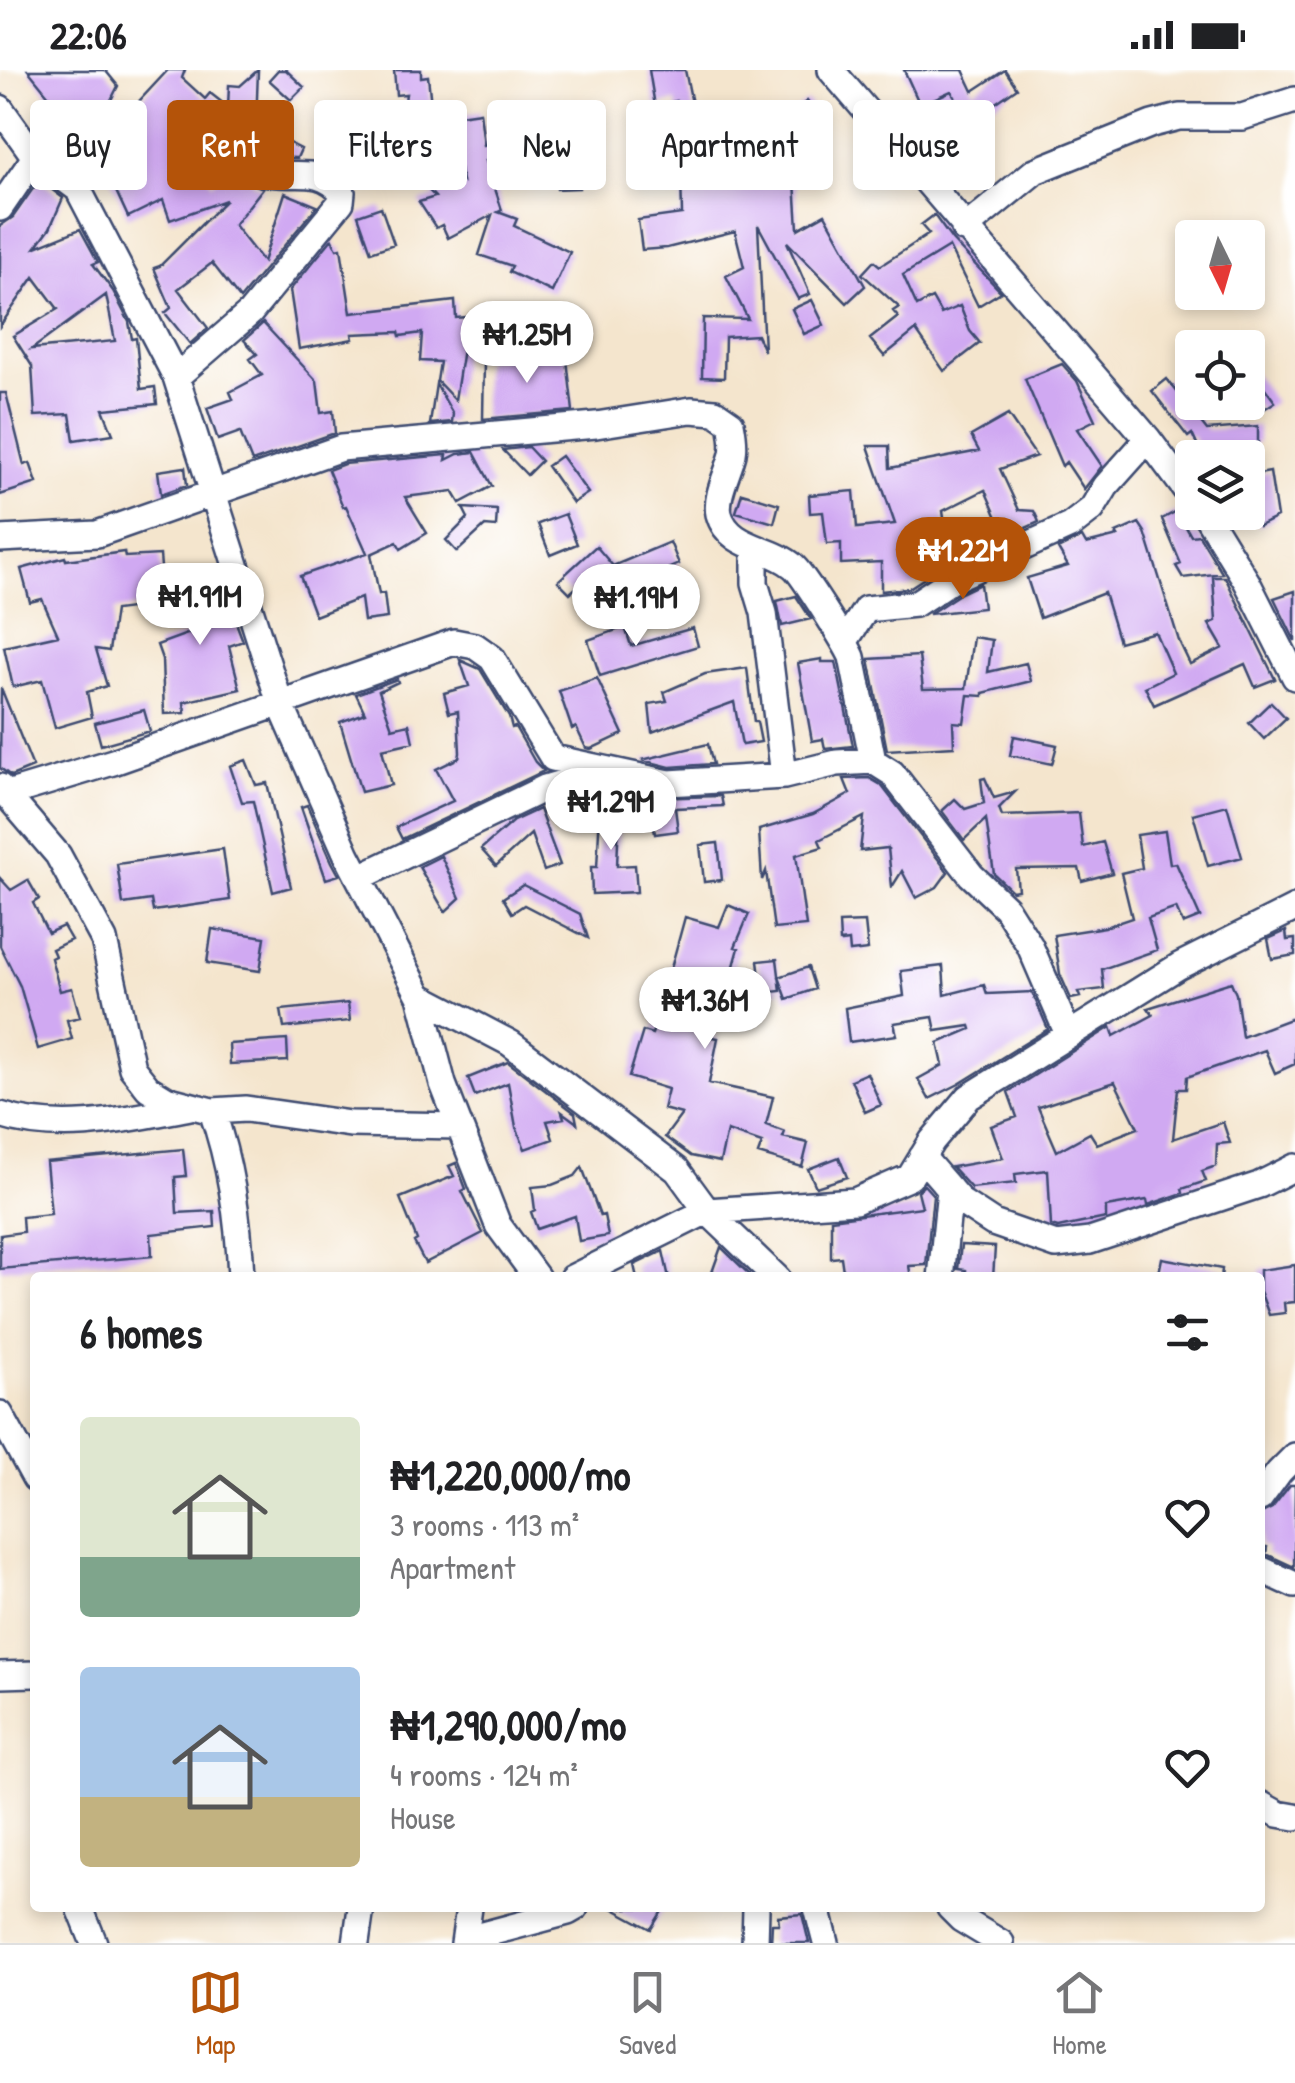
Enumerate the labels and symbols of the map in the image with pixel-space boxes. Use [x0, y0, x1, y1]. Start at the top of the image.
north arrow [1175, 220, 1265, 310]
pin: ₦1.25M [446, 301, 608, 386]
pin: ₦1.22M [882, 517, 1044, 602]
pin: ₦1.91M [119, 563, 281, 648]
pin: ₦1.19M [555, 564, 717, 649]
pin: ₦1.29M [530, 768, 692, 853]
pin: ₦1.36M [624, 967, 786, 1052]

